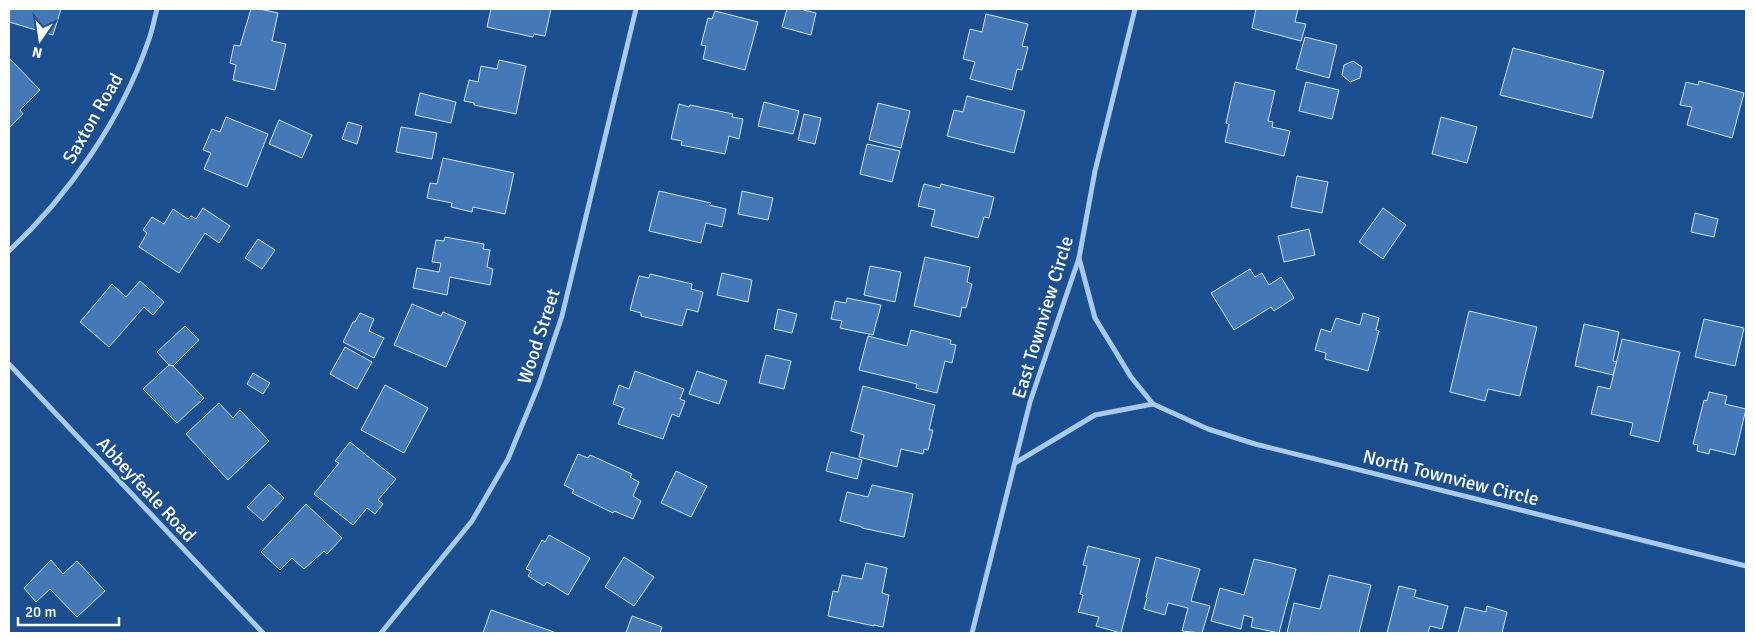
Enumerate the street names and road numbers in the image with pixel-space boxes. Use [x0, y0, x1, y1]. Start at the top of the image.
street label: Saxton Road [57, 69, 128, 168]
street label: East Townview Circle [1007, 233, 1079, 401]
street label: Wood Street [512, 285, 566, 387]
street label: Abbeyfeale Road [91, 432, 201, 547]
street label: North Townview Circle [1360, 444, 1541, 511]

